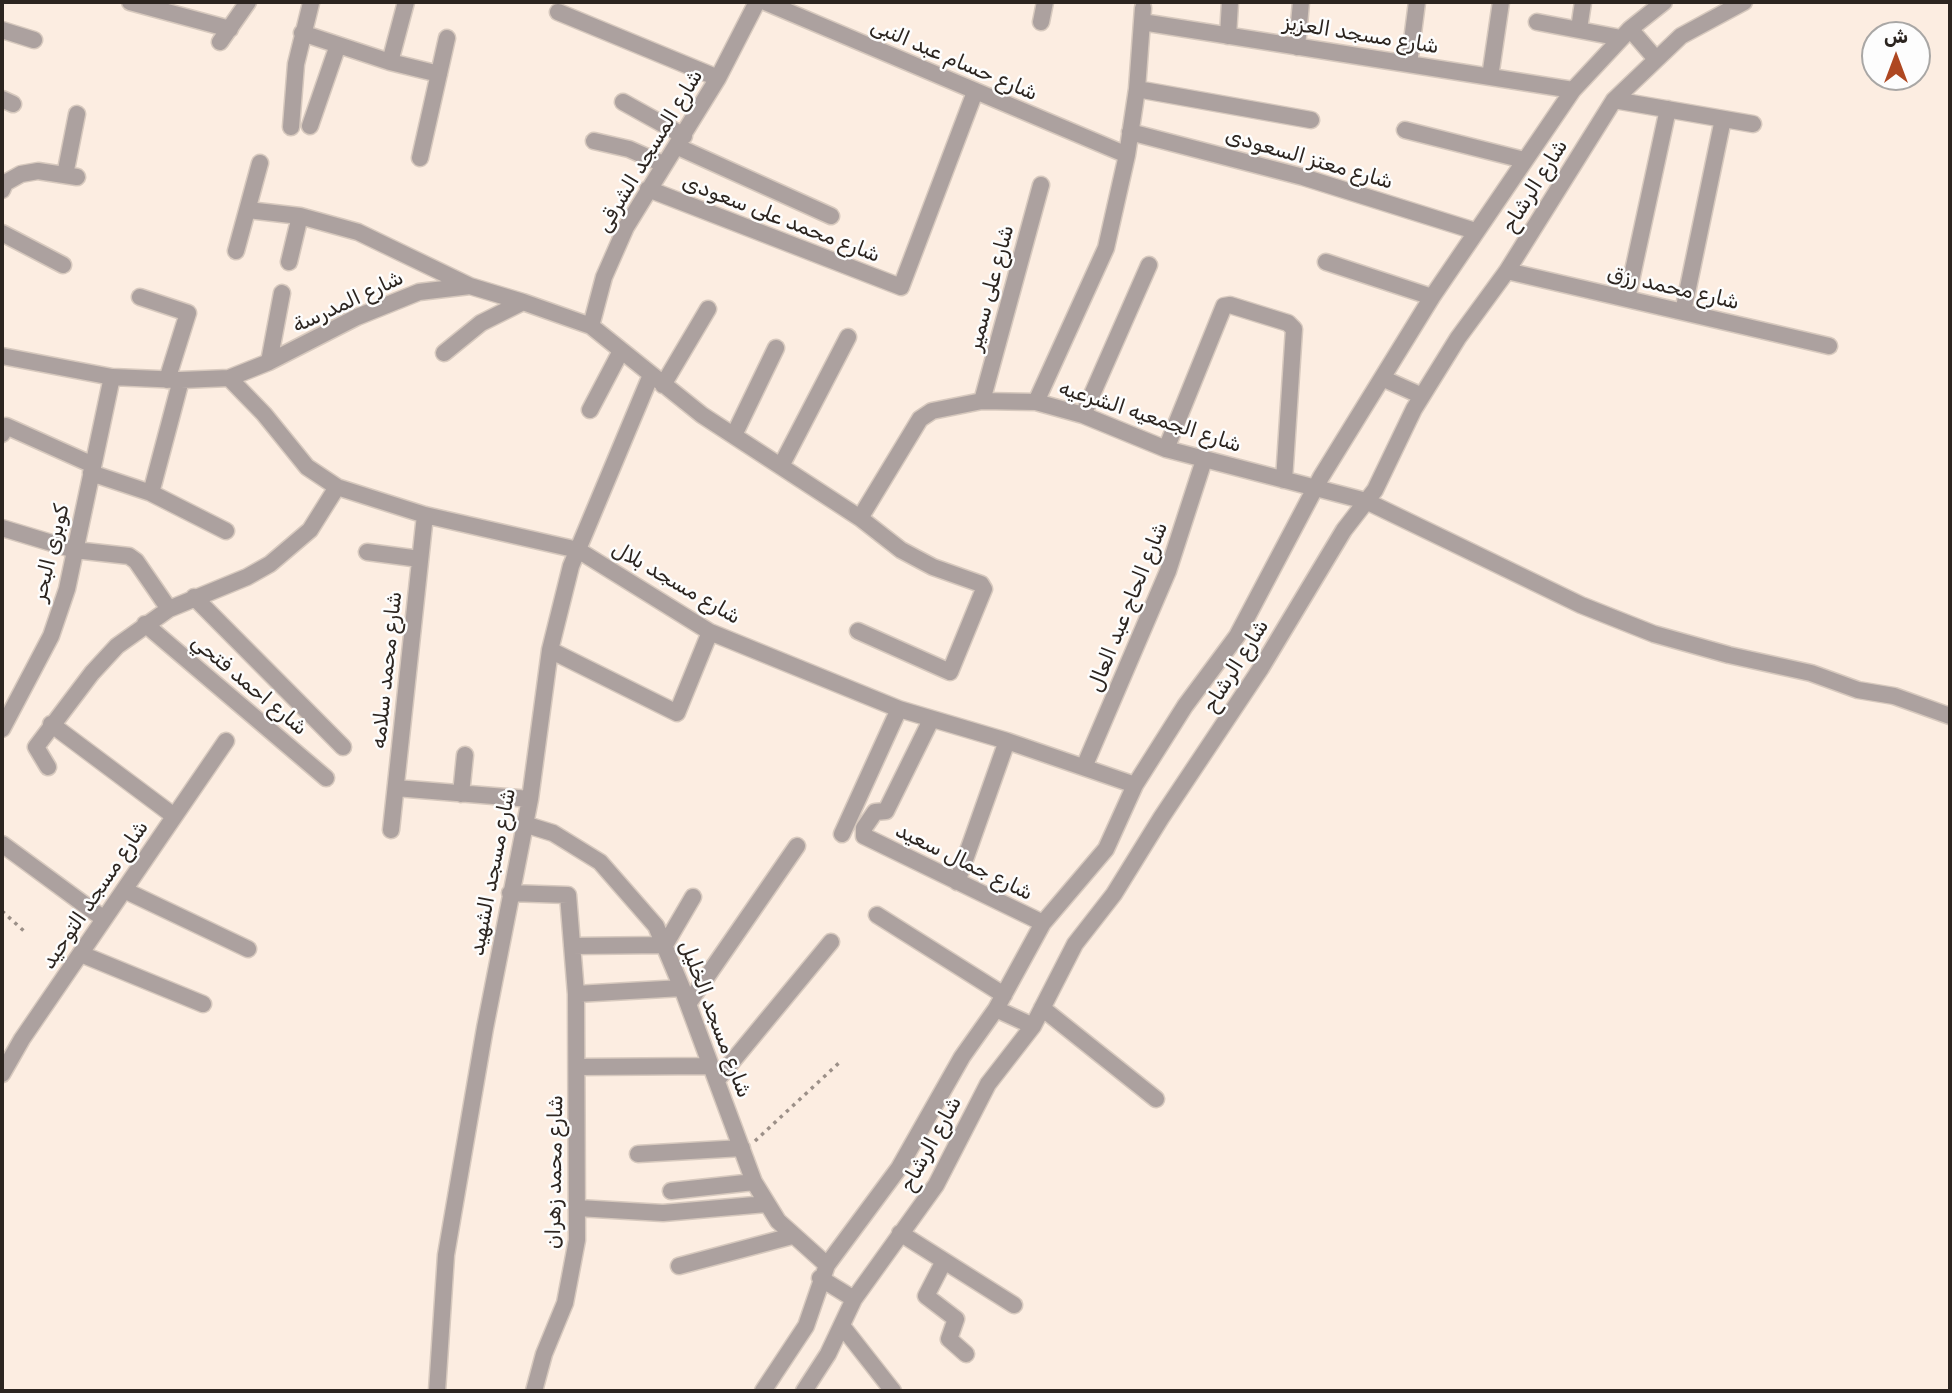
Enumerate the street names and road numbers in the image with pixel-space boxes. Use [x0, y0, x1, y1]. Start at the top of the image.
street label: شارع مسجد العزيز [1281, 10, 1441, 60]
street label: شارع حسام عبد النبى [867, 13, 1041, 107]
street label: شارع المسجد الشرقى [591, 65, 709, 237]
street label: شارع معتز السعودى [1222, 123, 1396, 195]
street label: شارع الرشاح [1497, 135, 1573, 237]
street label: شارع محمد على سعودى [678, 170, 884, 268]
street label: شارع على سمير [962, 222, 1020, 354]
street label: شارع محمد رزق [1604, 261, 1742, 315]
street label: شارع المدرسة [288, 265, 408, 339]
street label: شارع الجمعيه الشرعيه [1055, 376, 1245, 458]
street label: كوبرى البحر [27, 502, 75, 604]
street label: شارع الحاج عبد العال [1082, 518, 1174, 696]
street label: شارع مسجد بلال [607, 536, 745, 630]
street label: شارع محمد سلامه [366, 590, 408, 750]
street label: شارع الرشاح [1198, 615, 1274, 717]
street label: شارع احمد فتحي [186, 629, 312, 741]
street label: شارع مسجد الشهيد [464, 786, 522, 958]
street label: شارع مسجد التوحيد [36, 816, 154, 974]
street label: شارع جمال سعيد [891, 818, 1037, 906]
street label: شارع مسجد الخليل [673, 937, 757, 1101]
street label: شارع الرشاح [895, 1092, 967, 1196]
street label: شارع محمد زهران [541, 1095, 569, 1249]

